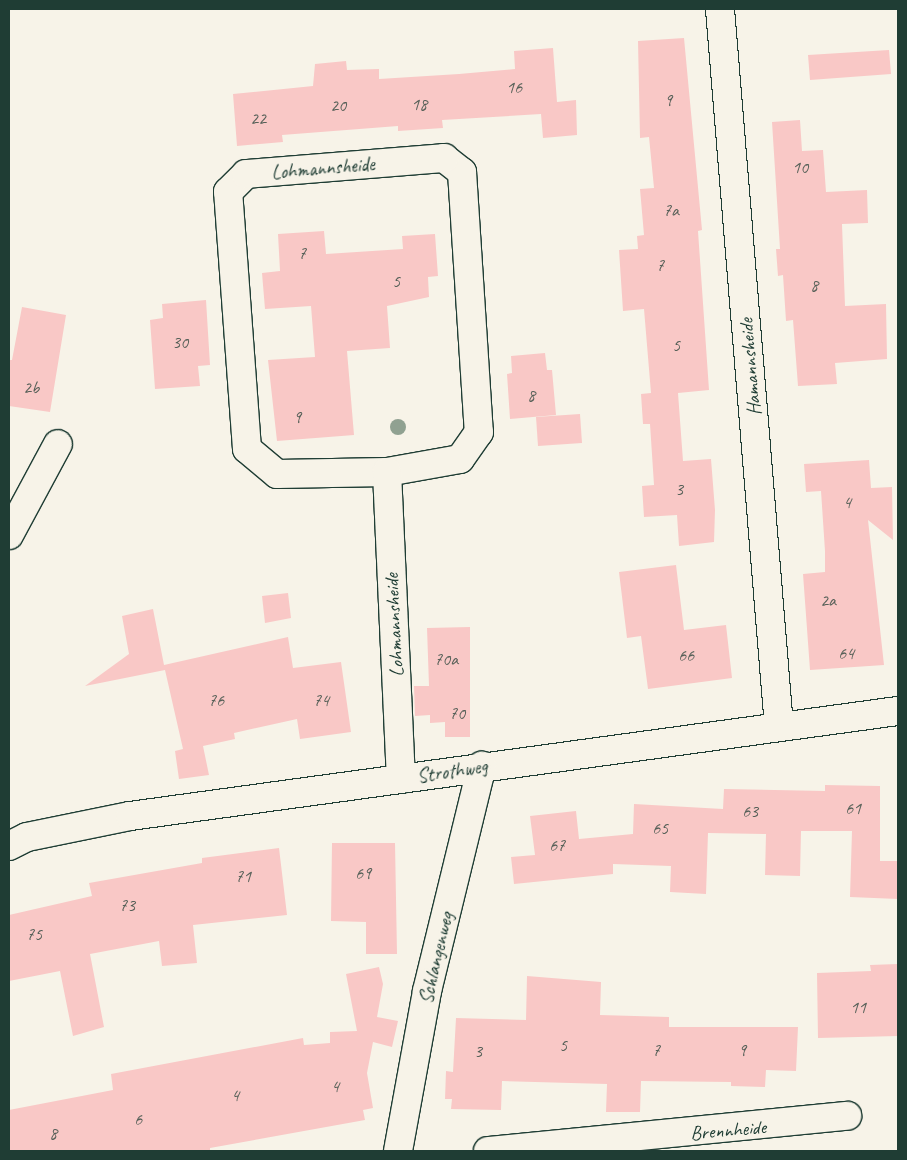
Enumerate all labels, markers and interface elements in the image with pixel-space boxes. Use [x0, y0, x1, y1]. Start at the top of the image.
house number: 16 [506, 76, 522, 98]
house number: 9 [664, 89, 672, 111]
house number: 18 [411, 93, 427, 115]
house number: 20 [330, 94, 346, 116]
house number: 22 [250, 107, 266, 129]
street label: Lohmannsheide [270, 152, 376, 184]
house number: 10 [792, 156, 808, 178]
house number: 7a [663, 199, 679, 221]
house number: 7 [298, 242, 306, 264]
house number: 7 [656, 254, 664, 276]
house number: 5 [392, 270, 400, 292]
house number: 8 [810, 274, 818, 296]
street label: Hamannsheide [734, 317, 766, 417]
house number: 30 [172, 331, 188, 353]
house number: 5 [672, 334, 680, 356]
house number: 2b [23, 376, 39, 398]
house number: 8 [527, 384, 535, 406]
house number: 9 [293, 406, 301, 428]
house number: 3 [675, 478, 683, 500]
house number: 4 [843, 491, 851, 513]
street label: Lohmannsheide [379, 573, 409, 677]
house number: 2a [820, 589, 836, 611]
house number: 64 [838, 642, 854, 664]
house number: 66 [678, 644, 694, 666]
house number: 70a [434, 648, 458, 670]
house number: 76 [208, 689, 224, 711]
house number: 74 [313, 689, 329, 711]
house number: 70 [449, 702, 465, 724]
street label: Strothweg [415, 754, 489, 788]
house number: 61 [845, 797, 861, 819]
house number: 63 [742, 800, 758, 822]
house number: 65 [652, 817, 668, 839]
house number: 67 [549, 834, 565, 856]
house number: 69 [355, 862, 371, 884]
house number: 71 [235, 865, 251, 887]
house number: 73 [119, 894, 135, 916]
street label: Schlangenweg [414, 910, 458, 1006]
house number: 75 [26, 923, 42, 945]
house number: 11 [850, 996, 866, 1018]
house number: 5 [559, 1034, 567, 1056]
house number: 7 [652, 1039, 660, 1061]
house number: 9 [738, 1039, 746, 1061]
house number: 3 [474, 1040, 482, 1062]
house number: 4 [331, 1075, 339, 1097]
house number: 4 [231, 1084, 239, 1106]
house number: 6 [134, 1108, 142, 1130]
street label: Brennheide [689, 1115, 767, 1145]
house number: 8 [49, 1122, 57, 1144]

